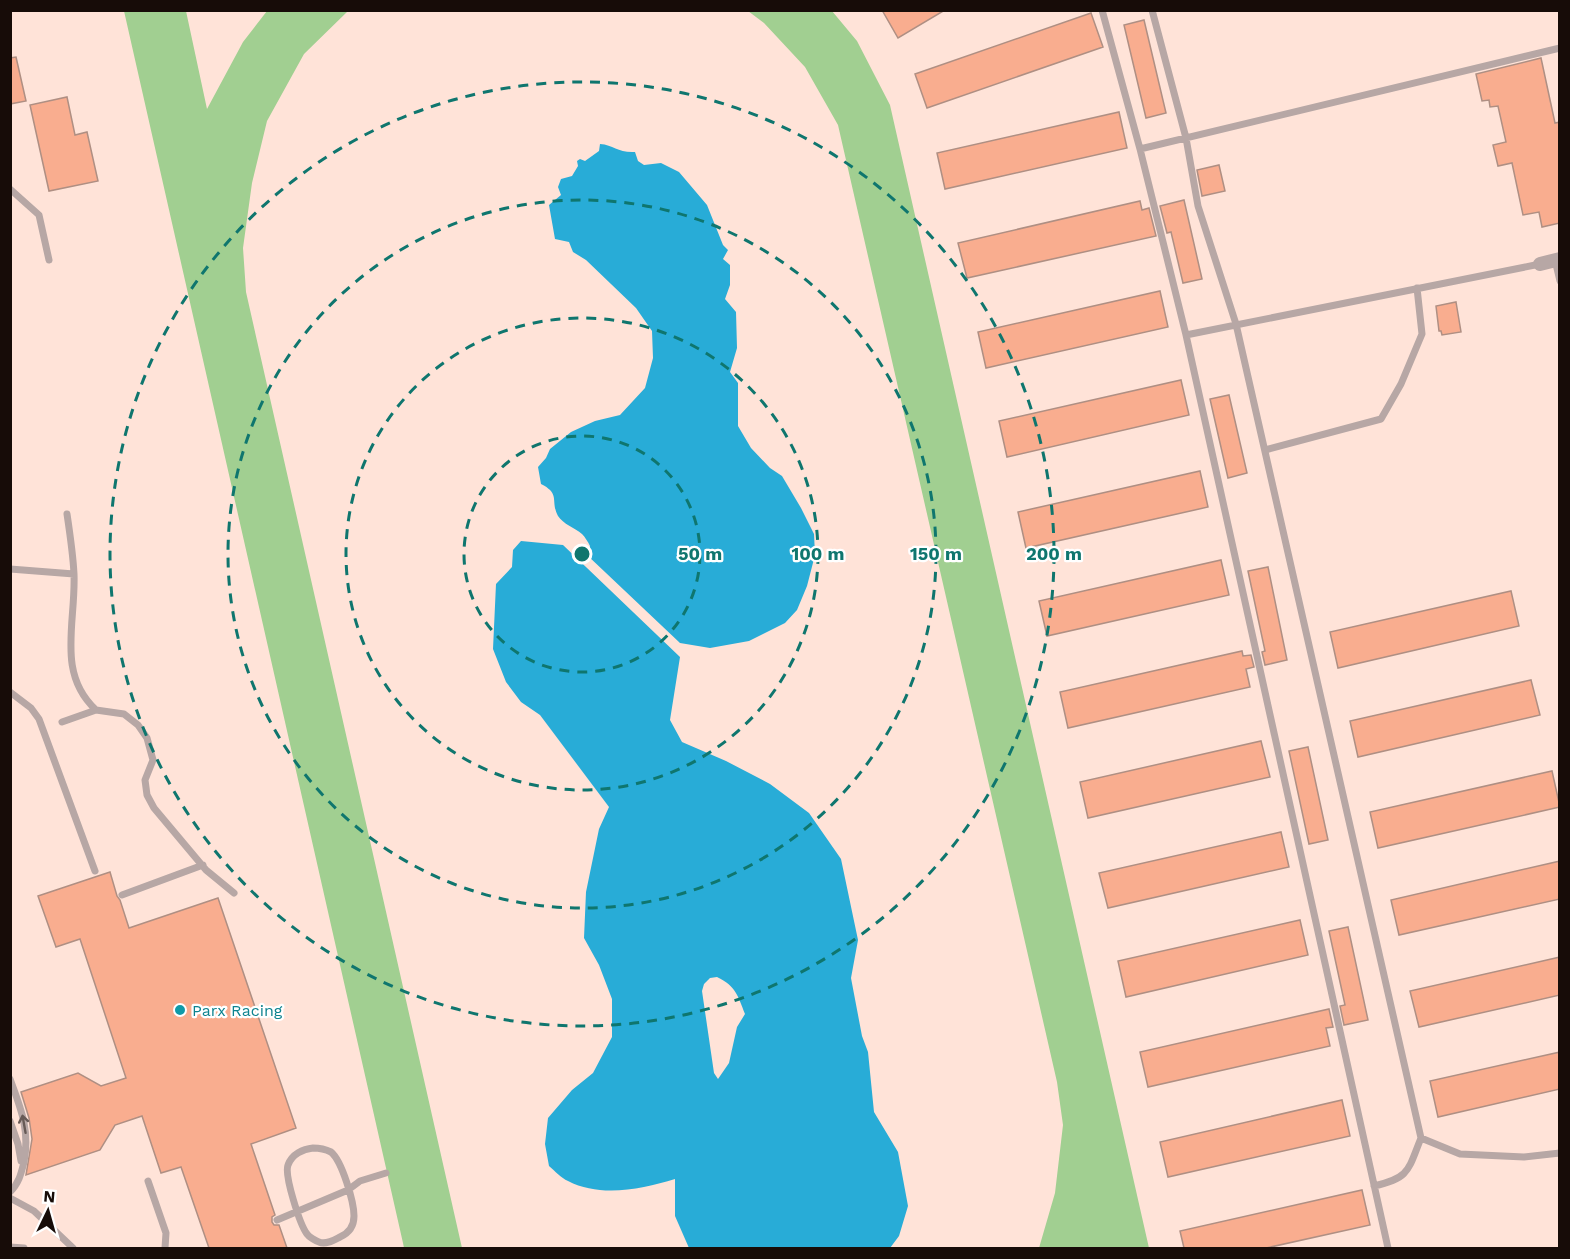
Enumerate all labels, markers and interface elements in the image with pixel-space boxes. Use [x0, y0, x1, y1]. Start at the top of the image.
text: 50 m [678, 543, 722, 564]
text: 100 m [791, 543, 845, 564]
text: 150 m [910, 543, 962, 564]
text: 200 m [1026, 543, 1082, 564]
centre of rings [572, 544, 592, 564]
place label: Parx Racing [192, 1001, 283, 1020]
marker: Parx Racing [173, 1003, 187, 1017]
one-way arrow [19, 1114, 30, 1134]
north arrow [18, 1181, 78, 1241]
text: N [43, 1187, 56, 1207]

